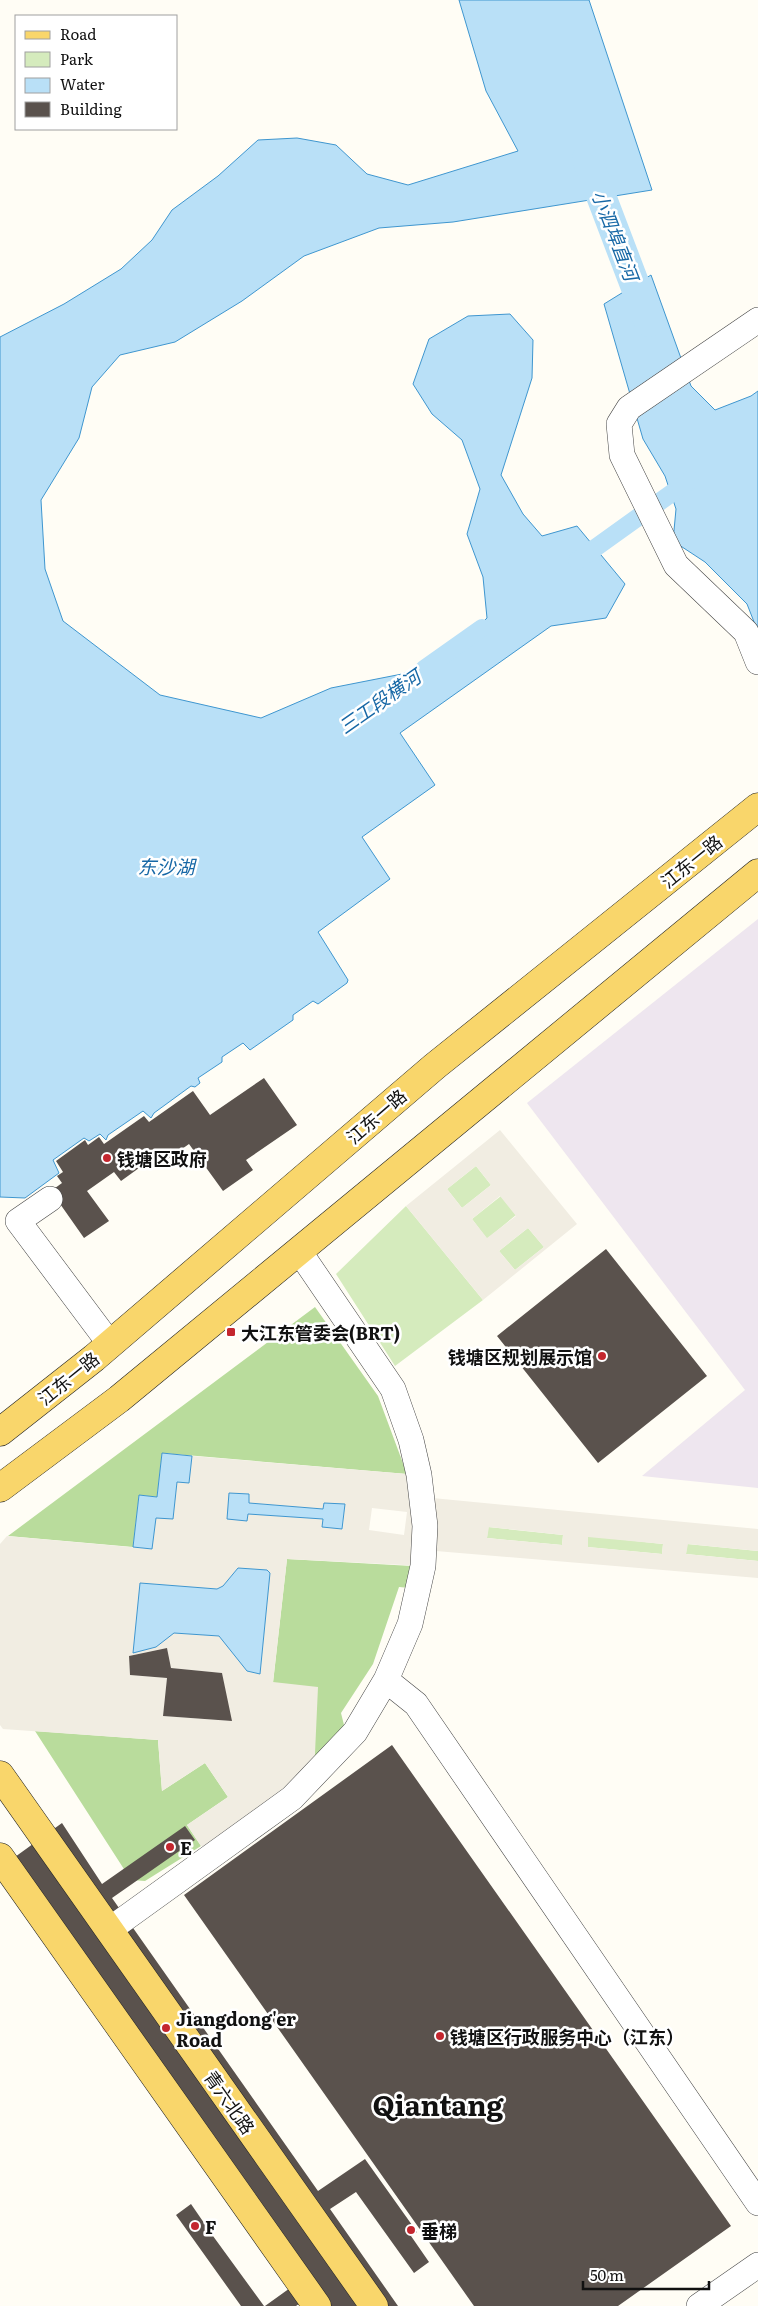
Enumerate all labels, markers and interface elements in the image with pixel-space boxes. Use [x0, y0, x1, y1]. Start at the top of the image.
legend [15, 15, 178, 130]
text: Road [60, 22, 96, 45]
text: Park [60, 47, 94, 70]
text: Water [60, 72, 105, 95]
text: Building [60, 97, 122, 120]
water label: 小泗埠直河 [586, 186, 648, 288]
water label: 三工段横河 [332, 660, 429, 740]
street label: 江东一路 [655, 828, 727, 894]
water label: 东沙湖 [137, 852, 197, 880]
street label: 江东一路 [340, 1082, 412, 1150]
place label: 钱塘区政府 [117, 1145, 207, 1172]
marker: 钱塘区政府 [101, 1152, 113, 1164]
place label: 大江东管委会(BRT) [241, 1319, 400, 1346]
marker: 大江东管委会(BRT) [225, 1326, 237, 1338]
place label: 钱塘区规划展示馆 [448, 1343, 592, 1370]
street label: 江东一路 [32, 1345, 104, 1411]
marker: 钱塘区规划展示馆 [596, 1350, 608, 1362]
place label: E [180, 1834, 192, 1861]
marker: E [164, 1841, 176, 1853]
place label: Jiangdong'er Road [176, 2005, 296, 2053]
marker: Jiangdong'er Road [160, 2022, 172, 2034]
place label: 钱塘区行政服务中心（江东） [450, 2023, 684, 2050]
marker: 钱塘区行政服务中心（江东） [434, 2030, 446, 2042]
street label: 青六北路 [198, 2065, 262, 2139]
district label: Qiantang [372, 2083, 505, 2125]
place label: F [205, 2213, 217, 2240]
place label: 垂梯 [421, 2217, 457, 2244]
marker: F [189, 2220, 201, 2232]
marker: 垂梯 [405, 2224, 417, 2236]
scale bar [583, 2258, 709, 2290]
text: 50 m [590, 2263, 624, 2286]

